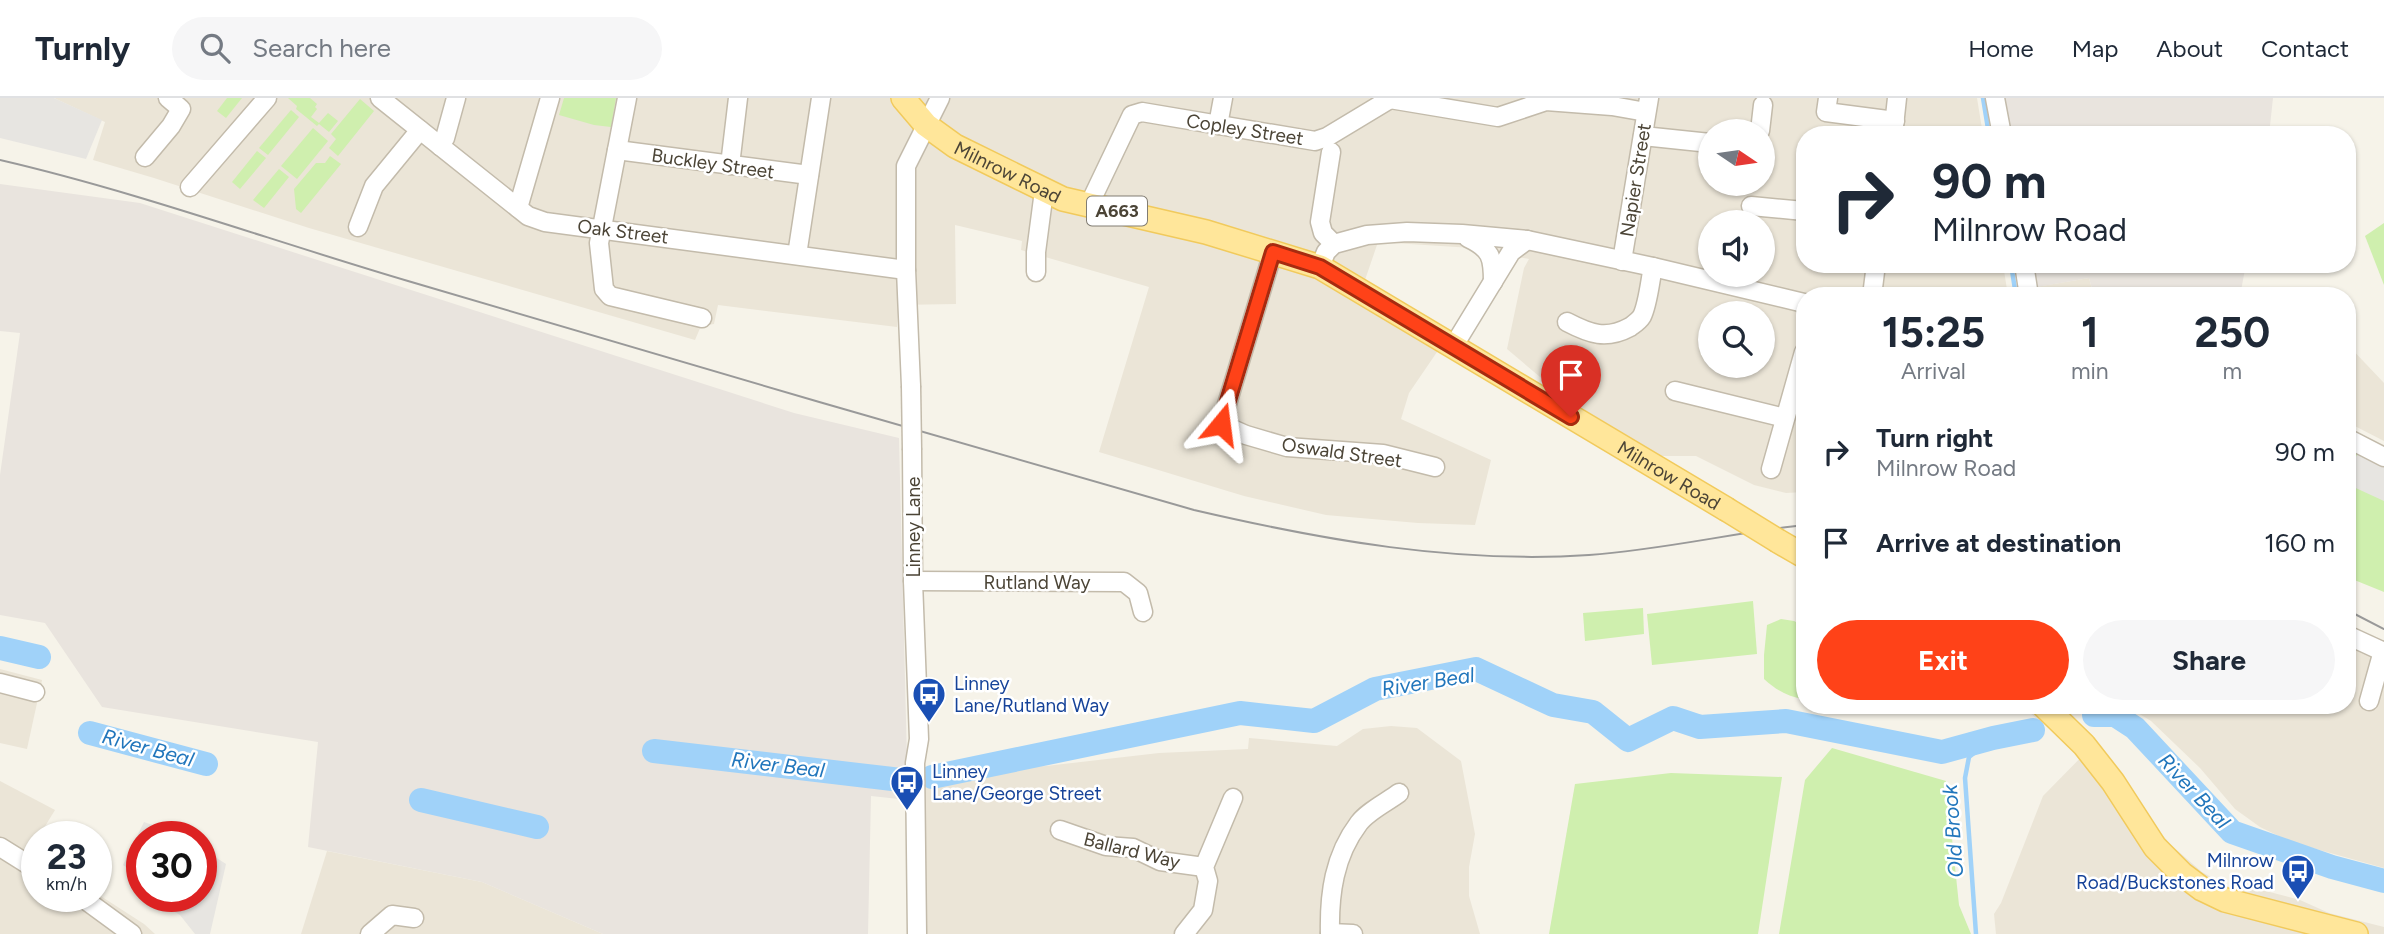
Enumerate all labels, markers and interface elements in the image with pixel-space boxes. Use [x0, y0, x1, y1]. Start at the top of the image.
search box [172, 17, 662, 80]
text: Turnly [35, 29, 130, 68]
icon: search [196, 29, 234, 67]
text: Search here [252, 32, 391, 64]
text: Home [1968, 34, 2034, 63]
text: Map [2072, 34, 2118, 63]
text: About [2156, 34, 2223, 63]
text: Contact [2261, 34, 2349, 63]
street label: Copley Street [1185, 109, 1305, 150]
north arrow [1698, 119, 1774, 196]
map controls [1698, 119, 1775, 378]
street label: Napier Street [1615, 122, 1656, 239]
street label: Milnrow Road [950, 136, 1065, 208]
street label: Buckley Street [650, 143, 776, 184]
text: 90 m [1932, 151, 2047, 210]
icon: right [1817, 154, 1908, 245]
road number: A663 [1087, 196, 1147, 226]
button: sound [1698, 210, 1775, 287]
text: Milnrow Road [1932, 211, 2127, 249]
street label: Oak Street [576, 215, 670, 248]
button: search [1698, 301, 1775, 378]
text: 15:25 [1882, 307, 1985, 358]
text: 1 [2081, 307, 2099, 358]
text: 250 [2194, 307, 2270, 358]
pin [1541, 345, 1601, 417]
icon: arrive [1552, 356, 1590, 394]
text: Arrival [1901, 357, 1966, 385]
text: min [2071, 357, 2109, 385]
text: m [2223, 357, 2242, 385]
position arrow [1184, 387, 1258, 461]
text: Turn right [1876, 422, 1993, 454]
street label: Oswald Street [1280, 433, 1404, 472]
icon: right [1817, 433, 1855, 471]
street label: Milnrow Road [1613, 436, 1725, 515]
text: 90 m [2275, 436, 2335, 468]
text: Milnrow Road [1876, 454, 2016, 482]
street label: Linney Lane [902, 477, 925, 577]
icon: arrive [1817, 524, 1855, 562]
text: Arrive at destination [1876, 527, 2121, 559]
text: 160 m [2264, 527, 2335, 559]
street label: Rutland Way [984, 571, 1091, 594]
button: Exit [1817, 620, 2069, 700]
button: Share [2083, 620, 2335, 700]
water label: River Beal [1380, 662, 1477, 701]
place label: Linney Lane/Rutland Way [954, 672, 1109, 717]
bus stop icon: Linney Lane/Rutland Way [910, 675, 948, 724]
water label: River Beal [100, 723, 197, 772]
water label: River Beal [730, 746, 826, 783]
water label: River Beal [2153, 748, 2236, 834]
place label: Linney Lane/George Street [932, 760, 1102, 805]
bus stop icon: Linney Lane/George Street [888, 763, 926, 812]
water label: Old Brook [1937, 783, 1968, 878]
speed limit sign: 30 [126, 821, 217, 912]
street label: Ballard Way [1081, 827, 1183, 874]
text: 23 [47, 836, 86, 878]
place label: Milnrow Road/Buckstones Road [2076, 849, 2274, 894]
bus stop icon: Milnrow Road/Buckstones Road [2279, 852, 2317, 901]
text: km/h [46, 873, 87, 895]

